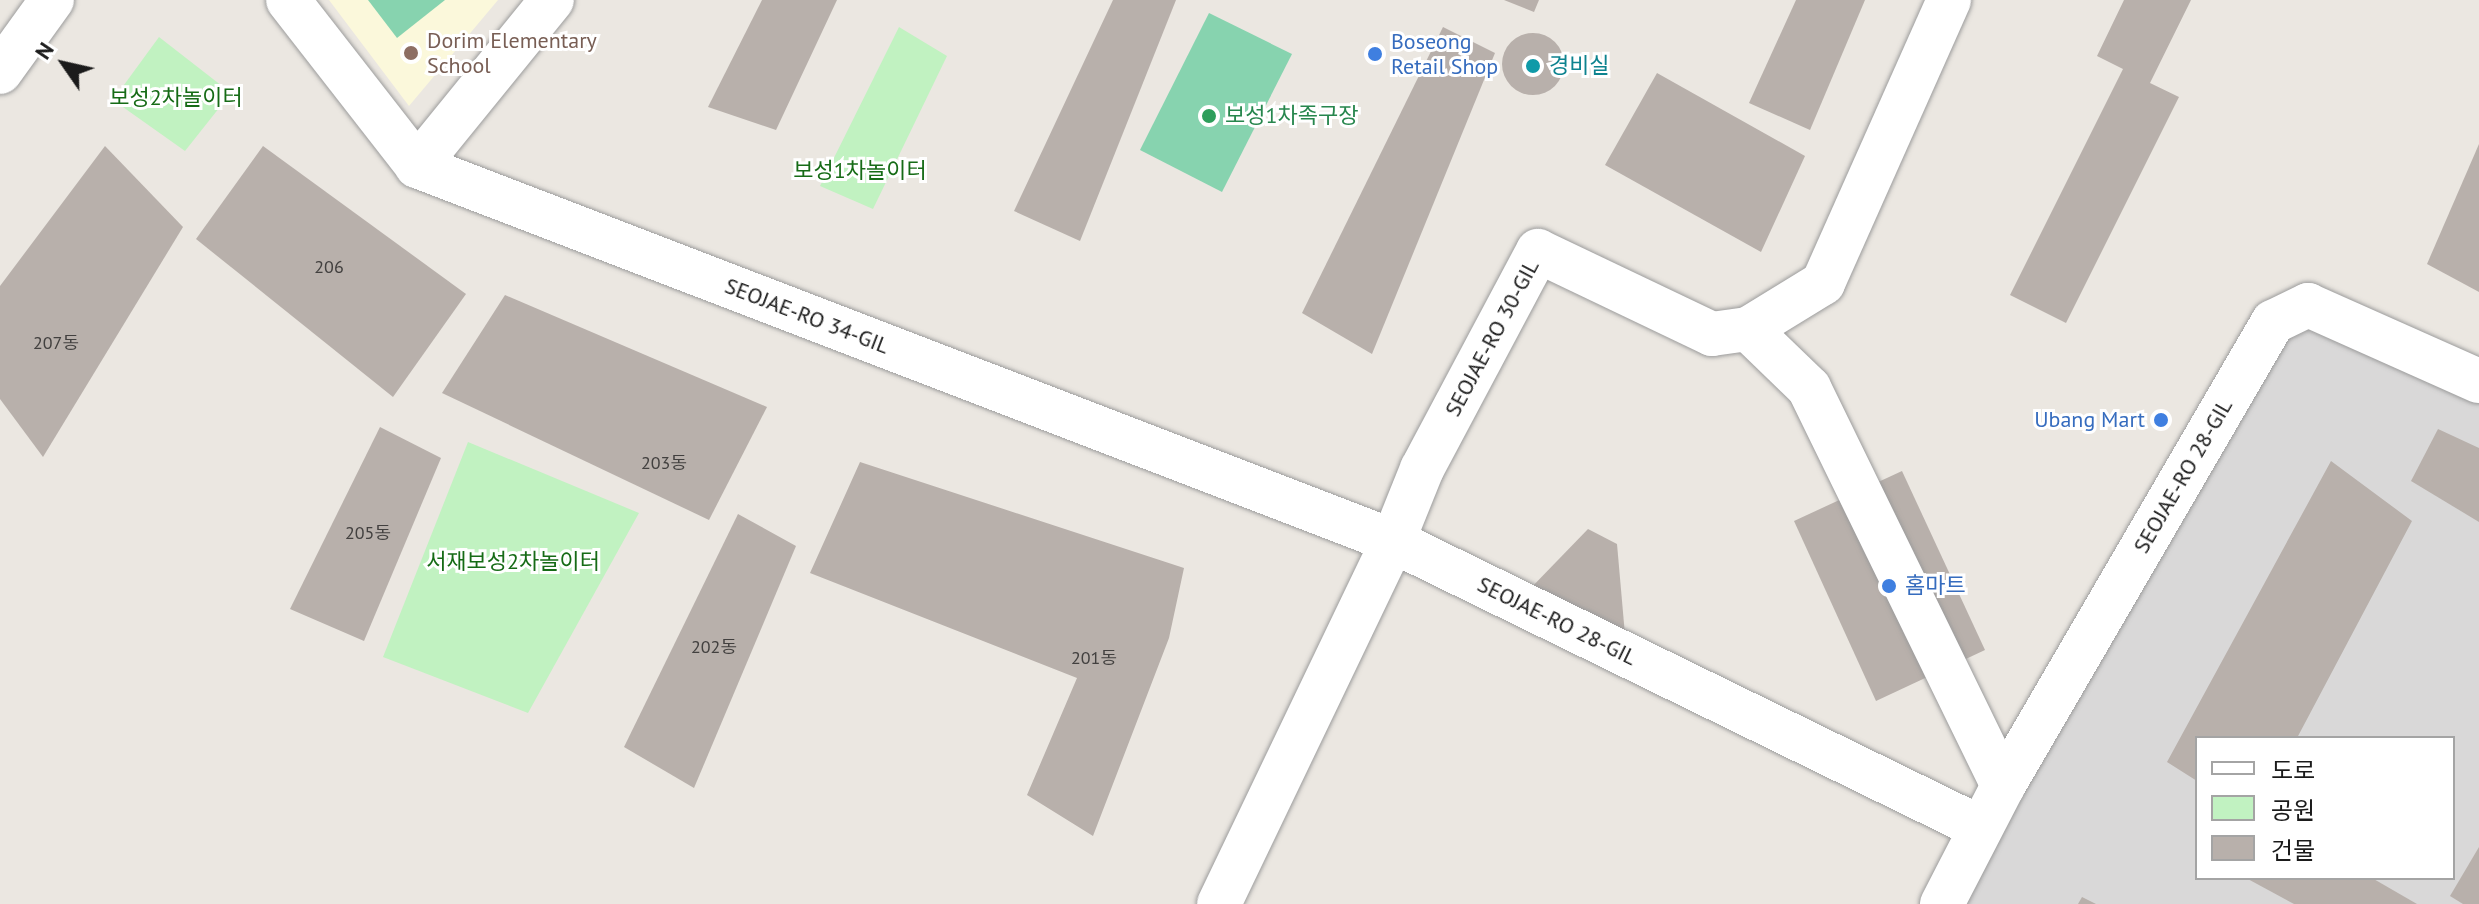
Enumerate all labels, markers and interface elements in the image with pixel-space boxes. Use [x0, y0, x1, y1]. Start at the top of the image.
north arrow [24, 24, 104, 104]
place label: Dorim Elementary School [427, 27, 597, 78]
place label: Boseong Retail Shop [1391, 28, 1498, 80]
text: N [28, 37, 60, 64]
marker: Dorim Elementary School [402, 44, 420, 62]
marker: Boseong Retail Shop [1366, 45, 1384, 63]
place label: 경비실 [1549, 53, 1610, 79]
marker: 경비실 [1524, 57, 1542, 75]
park label: 보성2차놀이터 [109, 85, 243, 111]
place label: 보성1차족구장 [1225, 103, 1358, 129]
marker: 보성1차족구장 [1200, 107, 1218, 125]
park label: 보성1차놀이터 [793, 158, 927, 184]
street label: SEOJAE-RO 30-GIL [1440, 255, 1544, 421]
house number: 206 [314, 256, 344, 278]
street label: SEOJAE-RO 34-GIL [721, 273, 893, 359]
house number: 207동 [33, 332, 79, 354]
street label: SEOJAE-RO 28-GIL [2128, 394, 2238, 558]
place label: Ubang Mart [2034, 407, 2145, 433]
marker: Ubang Mart [2152, 411, 2170, 429]
house number: 203동 [641, 452, 687, 474]
house number: 205동 [345, 522, 391, 544]
park label: 서재보성2차놀이터 [426, 549, 600, 575]
street label: SEOJAE-RO 28-GIL [1473, 571, 1641, 671]
place label: 홈마트 [1905, 573, 1966, 599]
marker: 홈마트 [1880, 577, 1898, 595]
house number: 202동 [691, 636, 737, 658]
house number: 201동 [1071, 647, 1117, 669]
legend [2195, 736, 2455, 880]
text: 도로 [2271, 755, 2315, 786]
text: 공원 [2271, 795, 2315, 826]
text: 건물 [2271, 835, 2315, 866]

